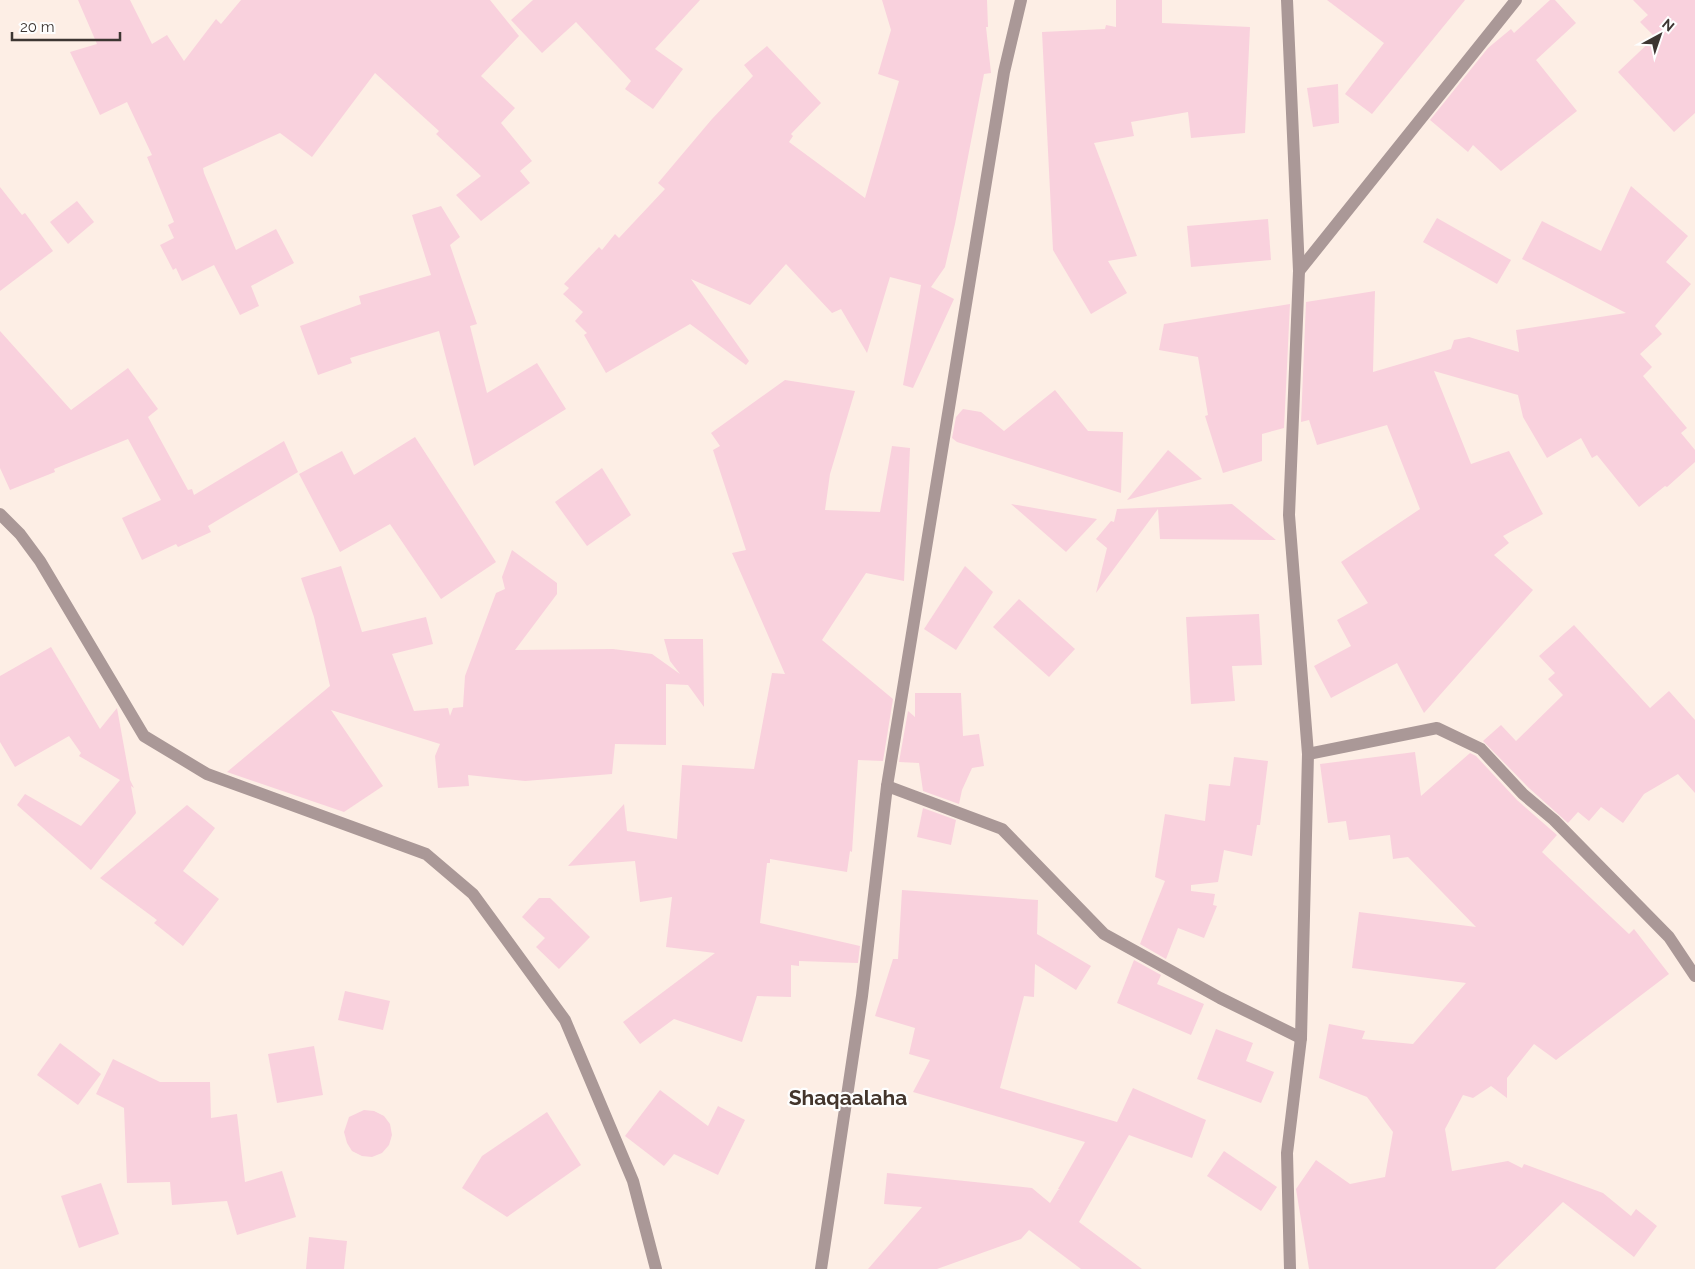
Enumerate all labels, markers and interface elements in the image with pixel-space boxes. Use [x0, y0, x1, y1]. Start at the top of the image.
scale bar [12, 10, 120, 42]
north arrow [1635, 10, 1685, 60]
text: N [1659, 15, 1678, 35]
text: 20 m [20, 18, 55, 36]
district label: Shaqaalaha [789, 1085, 907, 1110]

